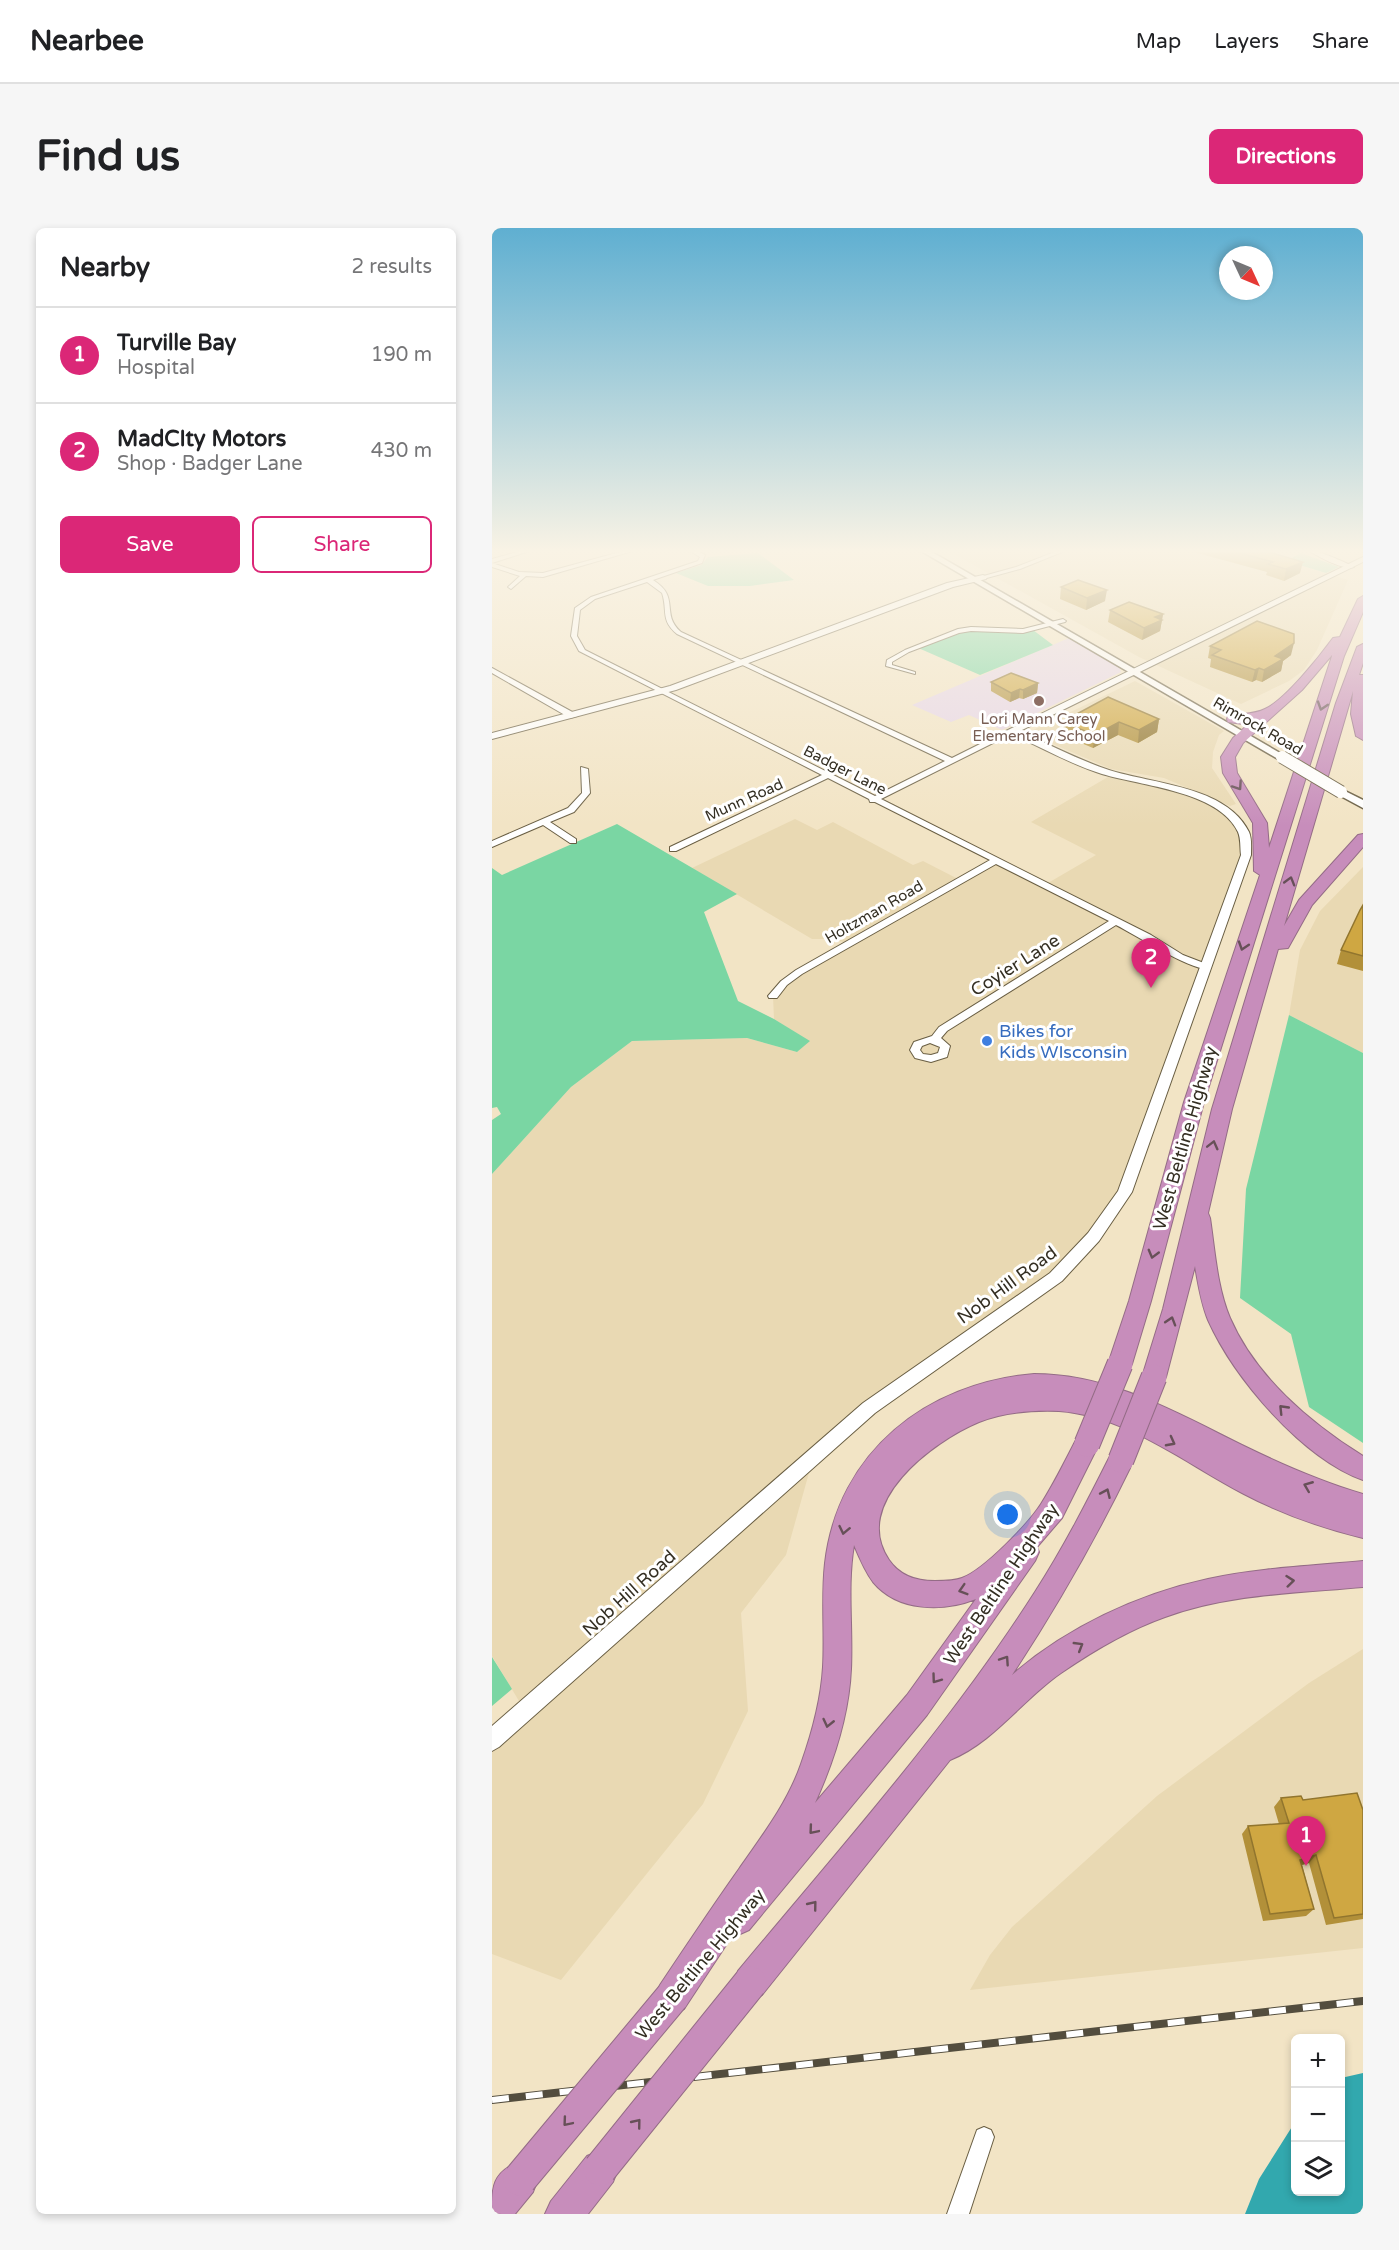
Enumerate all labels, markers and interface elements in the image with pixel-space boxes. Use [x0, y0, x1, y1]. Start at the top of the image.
text: Nearbee [30, 24, 144, 58]
text: Map [1136, 29, 1181, 54]
text: Layers [1214, 29, 1279, 54]
text: Share [1312, 29, 1369, 54]
button: Directions [1209, 129, 1363, 184]
text: Find us [36, 131, 180, 182]
north arrow [1219, 246, 1273, 300]
text: Nearby [60, 252, 150, 283]
text: 2 results [352, 255, 432, 279]
text: Turville Bay [117, 330, 236, 356]
text: 1 [73, 343, 86, 367]
text: 190 m [371, 343, 432, 367]
text: Hospital [117, 356, 195, 380]
text: MadCIty Motors [117, 426, 286, 452]
text: 2 [73, 439, 86, 463]
text: 430 m [371, 439, 432, 463]
text: Shop · Badger Lane [117, 452, 303, 476]
button: Save [60, 516, 240, 573]
button: Share [252, 516, 432, 573]
street label: Rimrock Road [1210, 693, 1306, 759]
marker: Lori Mann Carey Elementary School [1032, 694, 1046, 708]
one-way arrow [1316, 700, 1329, 711]
place label: Lori Mann Carey Elementary School [972, 710, 1106, 745]
street label: Badger Lane [801, 741, 889, 799]
street label: Munn Road [702, 775, 786, 825]
one-way arrow [1231, 779, 1242, 790]
one-way arrow [1283, 876, 1295, 887]
street label: Holtzman Road [822, 877, 926, 947]
street label: Coyier Lane [967, 929, 1063, 1001]
pin: 2 [1132, 938, 1170, 988]
one-way arrow [1238, 940, 1251, 951]
place label: Bikes for Kids WIsconsin [999, 1020, 1128, 1063]
marker: Bikes for Kids WIsconsin [980, 1034, 994, 1048]
street label: West Beltline Highway [1148, 1043, 1222, 1232]
one-way arrow [1205, 1140, 1218, 1150]
street label: Nob Hill Road [953, 1241, 1061, 1329]
one-way arrow [1148, 1248, 1160, 1258]
one-way arrow [1164, 1316, 1176, 1327]
one-way arrow [1279, 1405, 1290, 1415]
one-way arrow [1165, 1435, 1176, 1446]
one-way arrow [1303, 1481, 1314, 1494]
one-way arrow [1099, 1489, 1111, 1500]
street label: West Beltline Highway [939, 1499, 1063, 1669]
your location [993, 1500, 1022, 1529]
one-way arrow [839, 1524, 852, 1534]
street label: Nob Hill Road [578, 1545, 680, 1641]
one-way arrow [1286, 1575, 1295, 1588]
one-way arrow [958, 1583, 969, 1595]
one-way arrow [1073, 1641, 1083, 1653]
one-way arrow [998, 1656, 1009, 1667]
one-way arrow [932, 1672, 943, 1683]
one-way arrow [822, 1718, 835, 1728]
pin: 1 [1286, 1816, 1326, 1866]
one-way arrow [809, 1823, 820, 1834]
street label: West Beltline Highway [630, 1884, 770, 2044]
one-way arrow [806, 1901, 817, 1912]
map controls [1291, 2034, 1345, 2196]
button: + [1291, 2034, 1345, 2088]
button: − [1291, 2088, 1345, 2142]
one-way arrow [563, 2115, 574, 2126]
one-way arrow [630, 2119, 641, 2130]
button: layers [1291, 2142, 1345, 2196]

